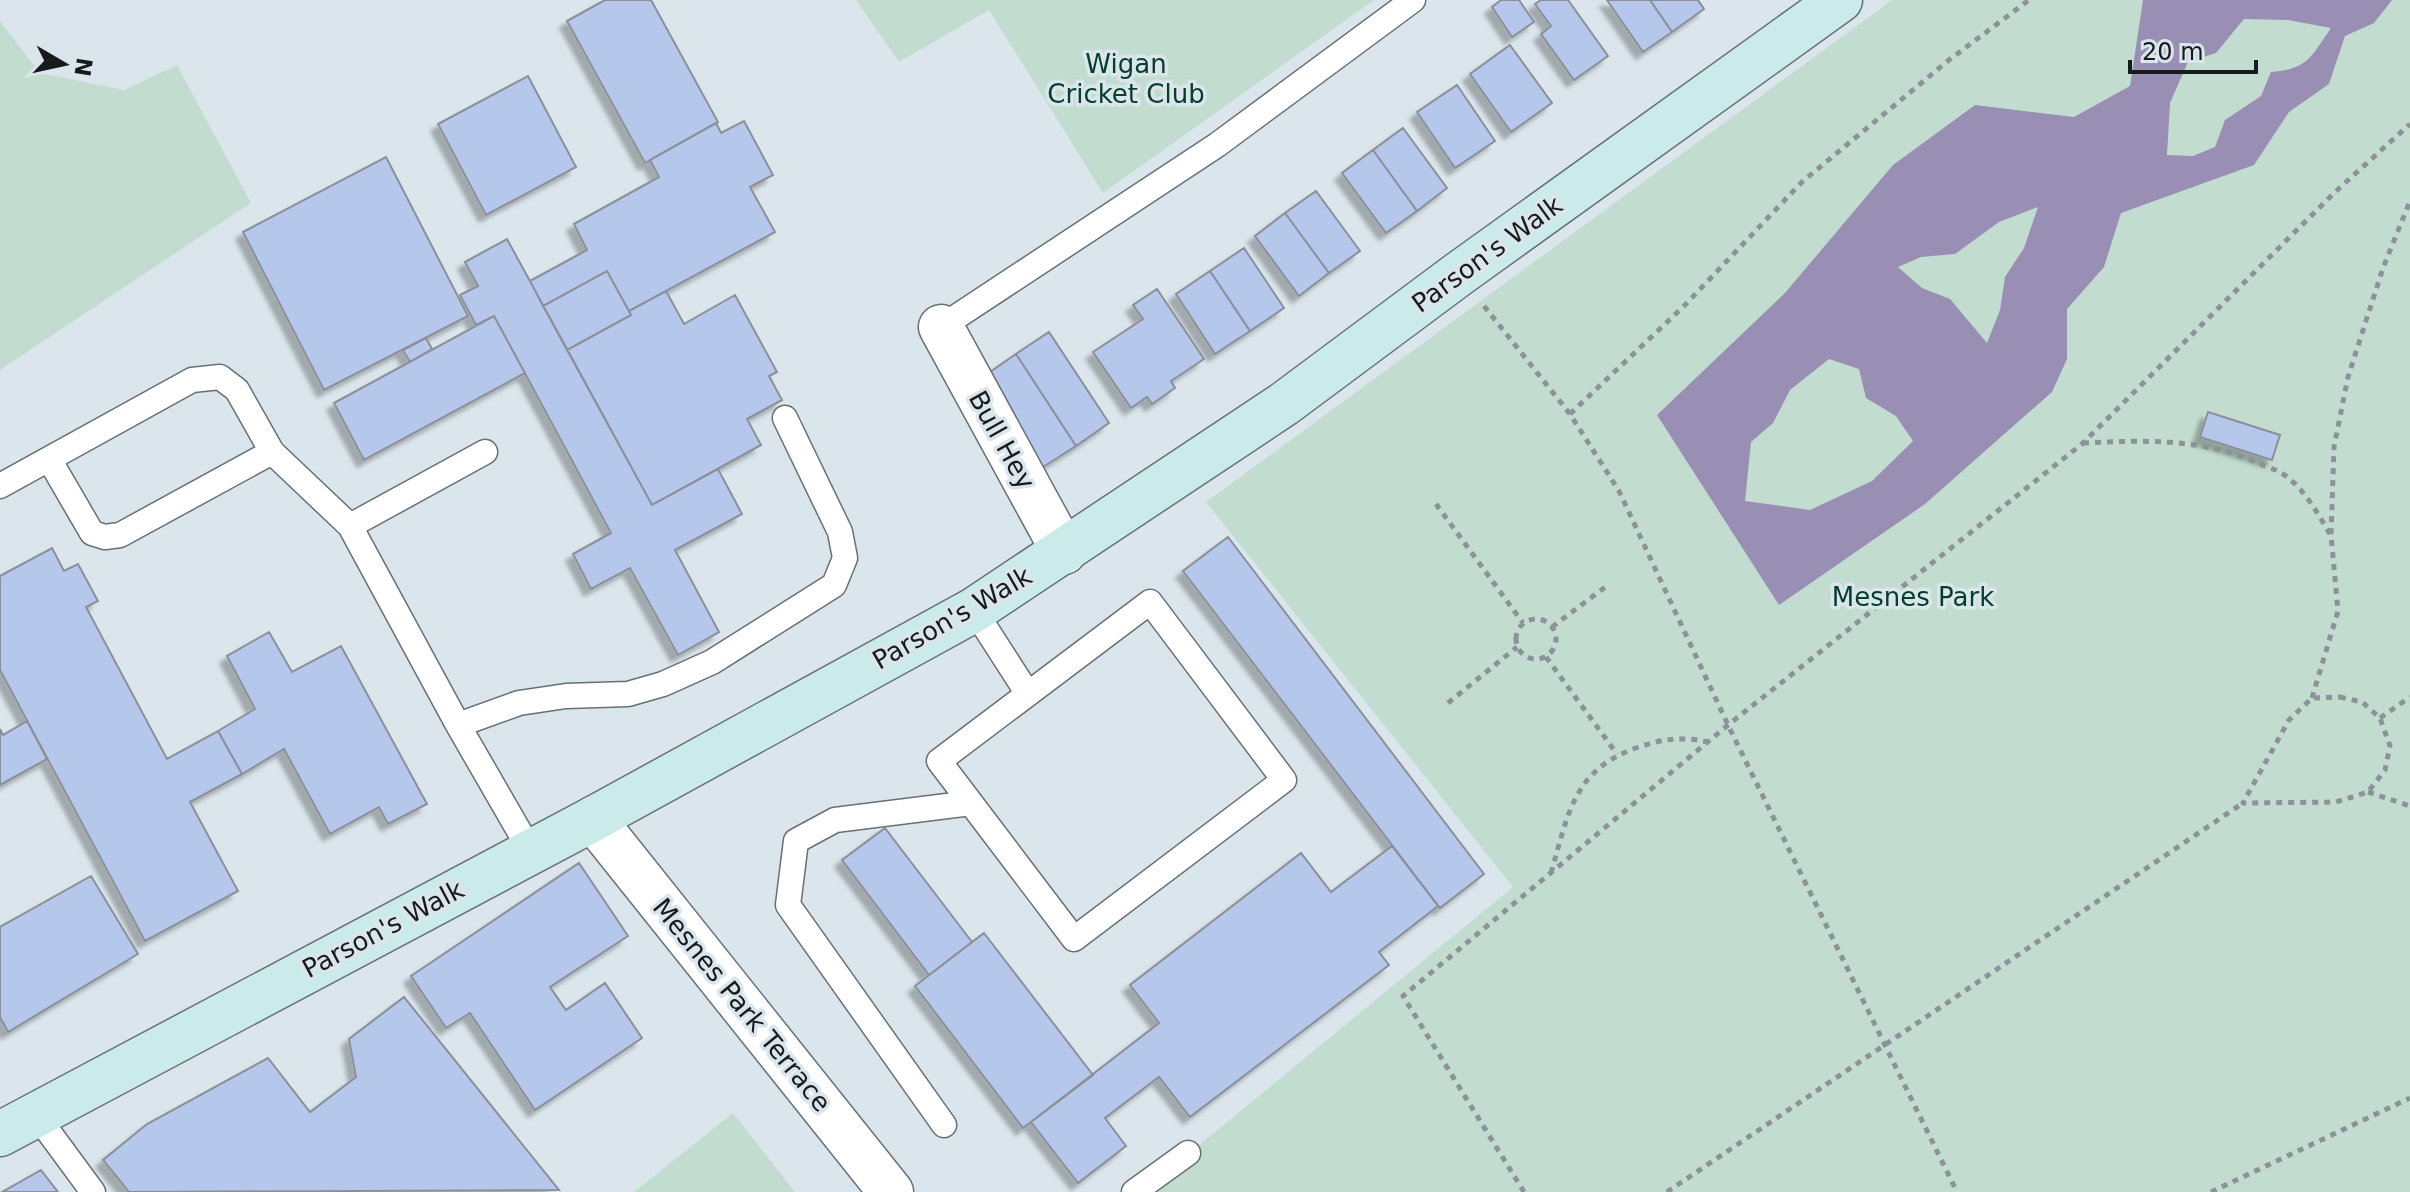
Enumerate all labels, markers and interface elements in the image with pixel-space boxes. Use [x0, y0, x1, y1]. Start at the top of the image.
north arrow [24, 24, 104, 104]
scale bar [2130, 24, 2256, 74]
text: 20 m [2142, 38, 2204, 66]
park label: Wigan Cricket Club [1047, 49, 1205, 109]
text: N [69, 56, 97, 78]
street label: Parson's Walk [1406, 189, 1568, 319]
street label: Bull Hey [963, 386, 1041, 494]
street label: Parson's Walk [867, 560, 1037, 676]
park label: Mesnes Park [1832, 582, 1994, 612]
street label: Parson's Walk [297, 874, 469, 984]
street label: Mesnes Park Terrace [647, 892, 837, 1118]

